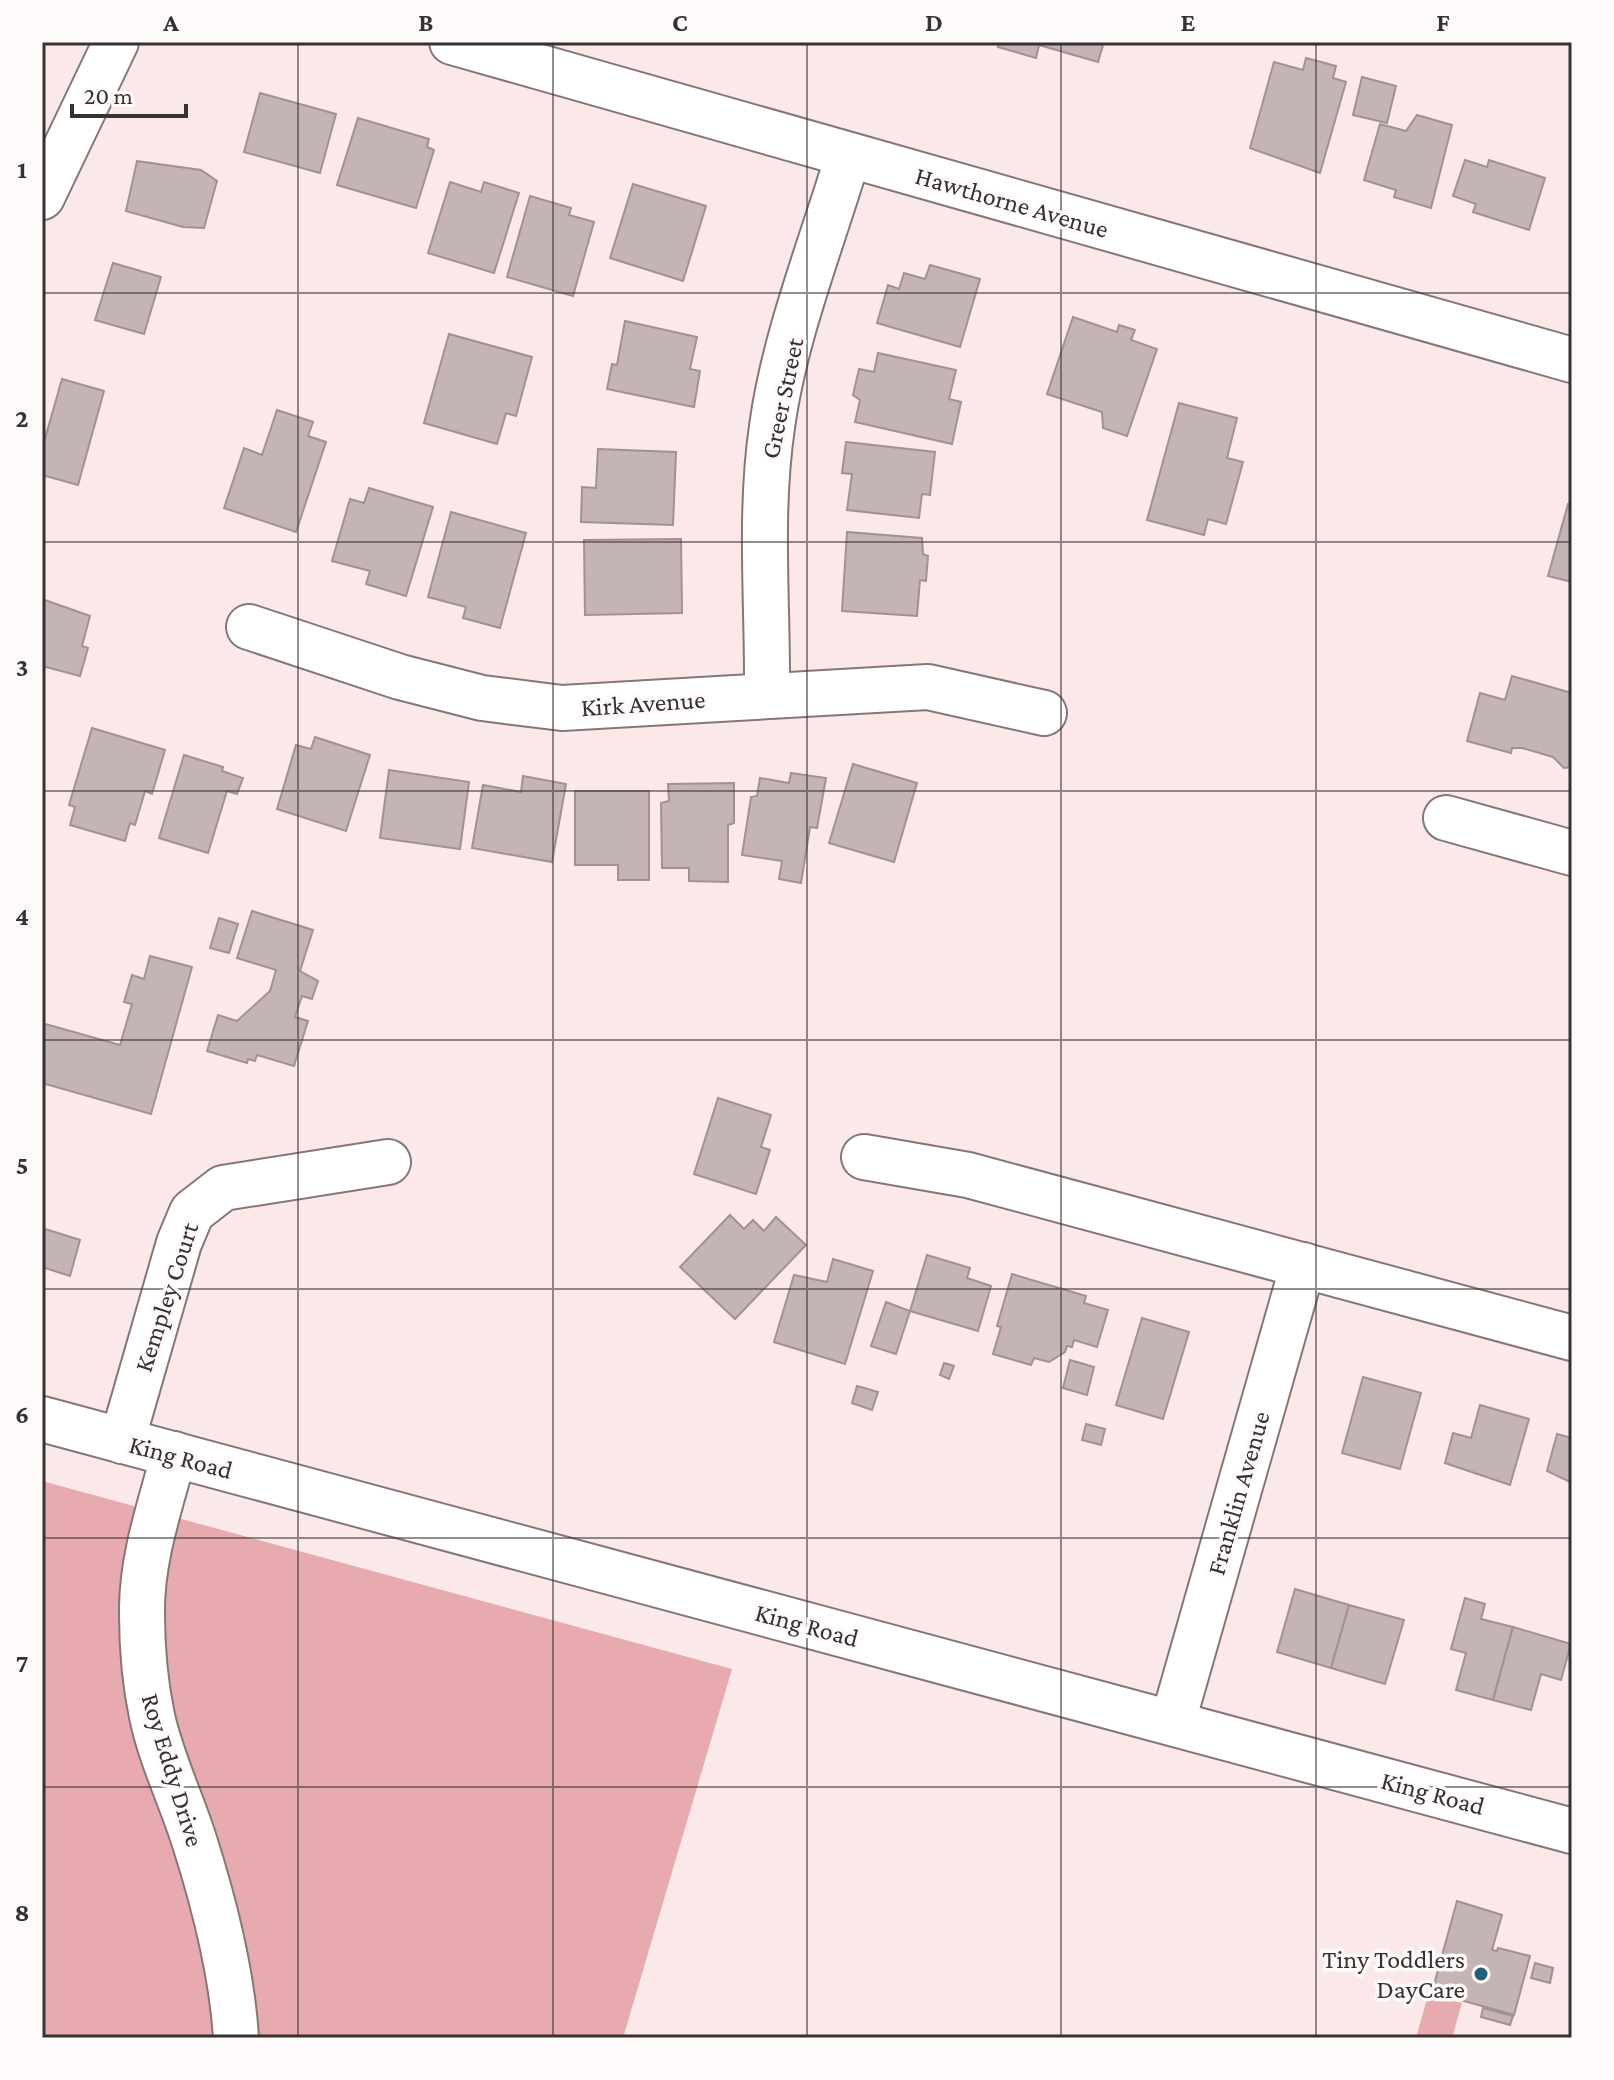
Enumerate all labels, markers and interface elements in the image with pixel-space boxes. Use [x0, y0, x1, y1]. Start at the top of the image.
text: A [162, 8, 179, 37]
text: B [418, 8, 434, 37]
text: C [672, 8, 688, 37]
text: D [925, 8, 943, 37]
text: E [1181, 8, 1196, 37]
text: F [1436, 8, 1450, 37]
scale bar [72, 68, 186, 118]
text: 20 m [84, 82, 133, 109]
text: 1 [17, 155, 27, 184]
street label: Hawthorne Avenue [912, 161, 1112, 244]
street label: Greer Street [756, 335, 810, 461]
text: 2 [15, 404, 29, 433]
text: 3 [16, 653, 28, 682]
street label: Kirk Avenue [580, 685, 706, 722]
text: 4 [15, 902, 29, 931]
text: 5 [16, 1151, 28, 1180]
street label: Kempley Court [129, 1218, 204, 1376]
text: 6 [15, 1400, 29, 1429]
street label: Franklin Avenue [1201, 1408, 1276, 1578]
street label: King Road [126, 1430, 236, 1485]
street label: King Road [752, 1598, 862, 1653]
text: 7 [16, 1649, 28, 1678]
street label: Roy Eddy Drive [135, 1690, 210, 1850]
street label: King Road [1378, 1766, 1488, 1821]
text: 8 [14, 1898, 30, 1927]
place label: Tiny Toddlers DayCare [1322, 1945, 1465, 2004]
marker: Tiny Toddlers DayCare [1472, 1965, 1490, 1983]

